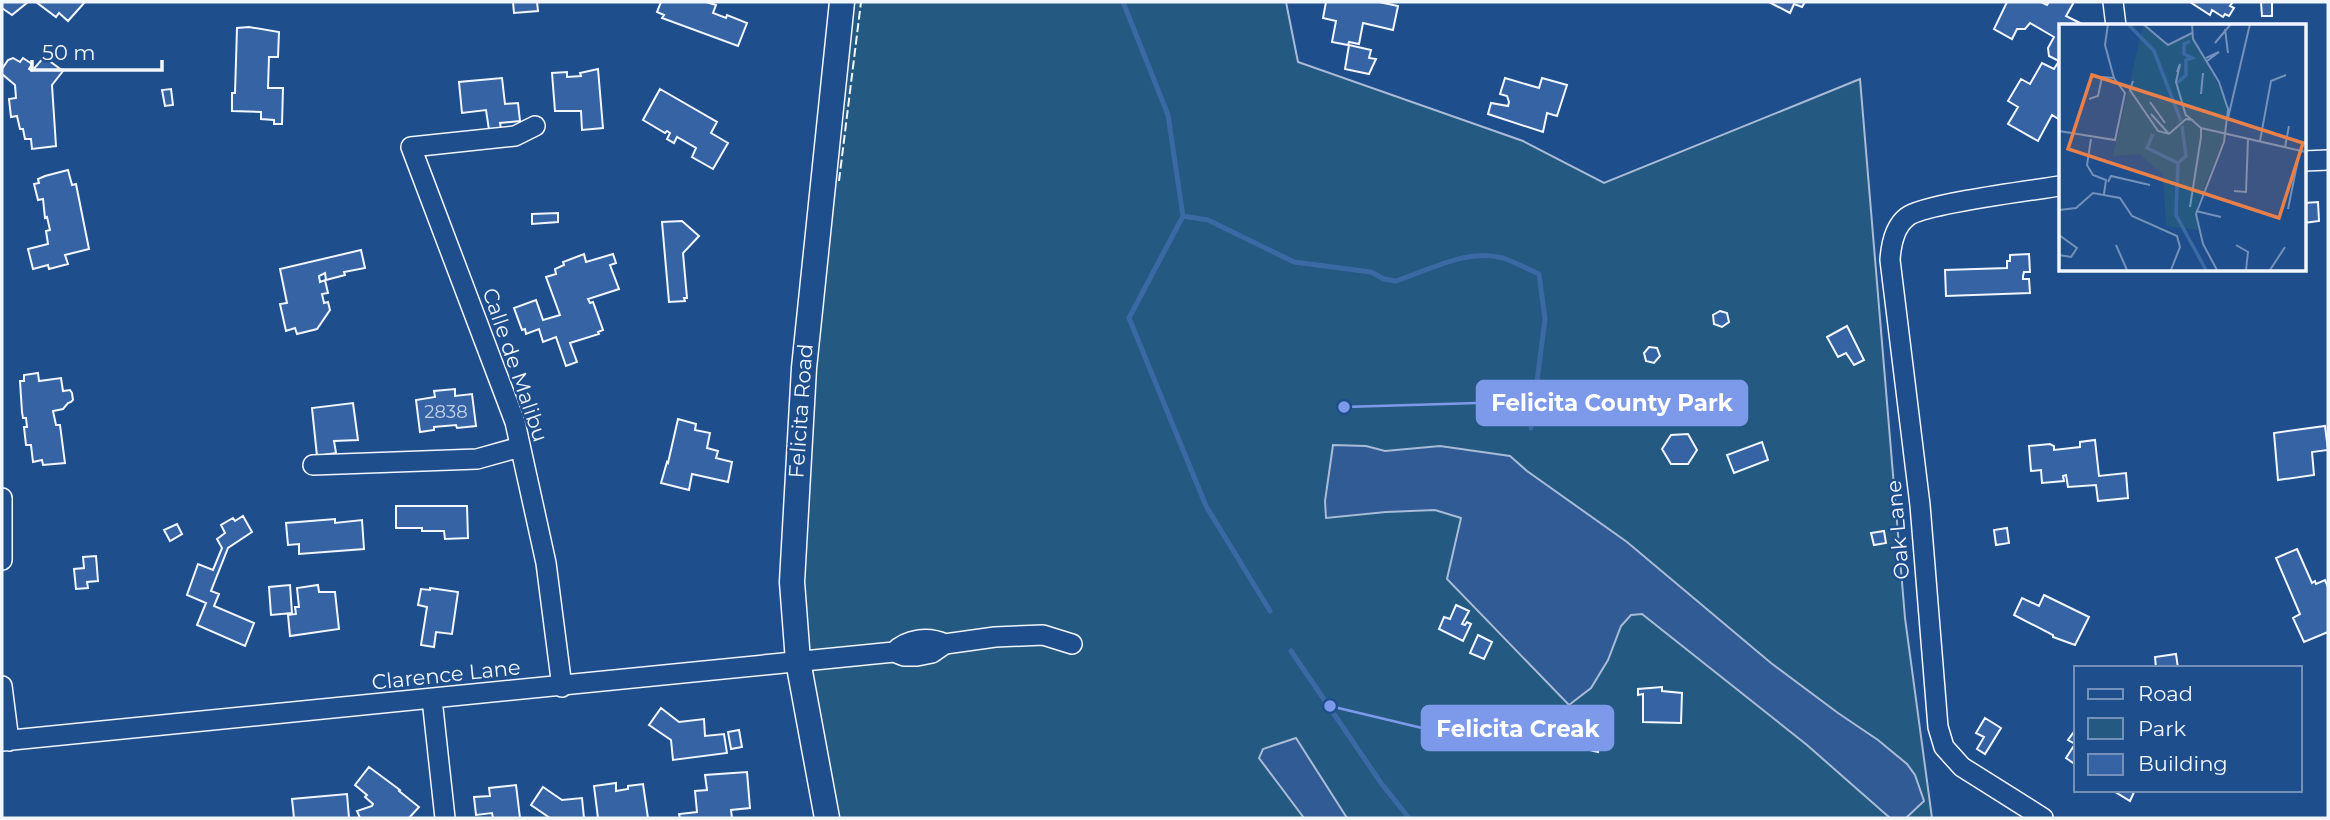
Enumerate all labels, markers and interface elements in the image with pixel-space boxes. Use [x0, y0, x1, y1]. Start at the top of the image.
inset map [2059, 24, 2306, 271]
scale bar [32, 28, 161, 72]
text: 50 m [42, 40, 96, 65]
street label: Calle de Malibu [477, 285, 554, 445]
street label: Felicita Road [783, 343, 818, 479]
callout: Felicita County Park [1477, 381, 1747, 425]
text: Felicita County Park [1491, 389, 1734, 417]
house number: 2838 [424, 401, 468, 423]
street label: Oak Lane [1881, 479, 1914, 581]
street label: Clarence Lane [370, 654, 522, 695]
legend [2074, 666, 2302, 792]
text: Road [2138, 681, 2193, 706]
callout: Felicita Creak [1422, 706, 1613, 750]
text: Felicita Creak [1436, 715, 1601, 743]
text: Park [2138, 716, 2186, 741]
text: Building [2138, 751, 2228, 776]

